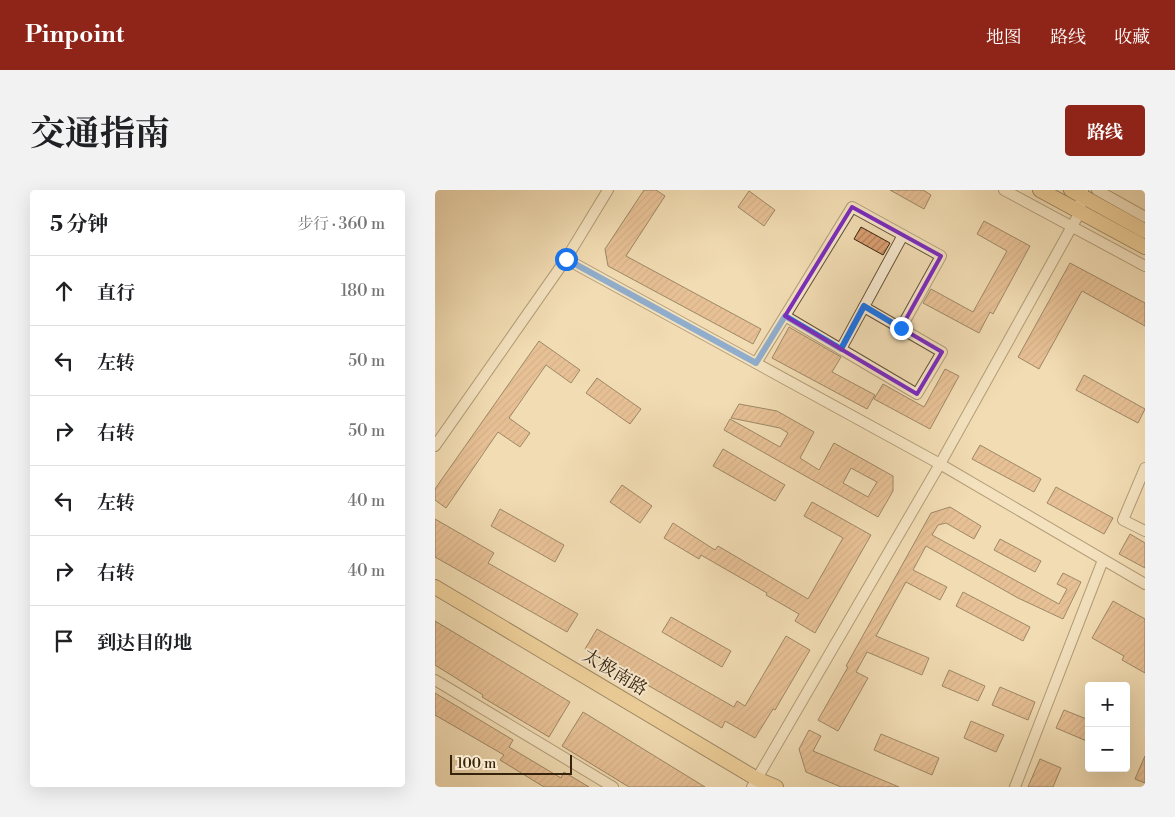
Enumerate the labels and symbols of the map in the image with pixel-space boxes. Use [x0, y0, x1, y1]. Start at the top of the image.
route start [555, 248, 578, 271]
route end [890, 317, 913, 340]
street label: 太极南路 [578, 644, 652, 701]
scale bar [450, 752, 573, 775]

